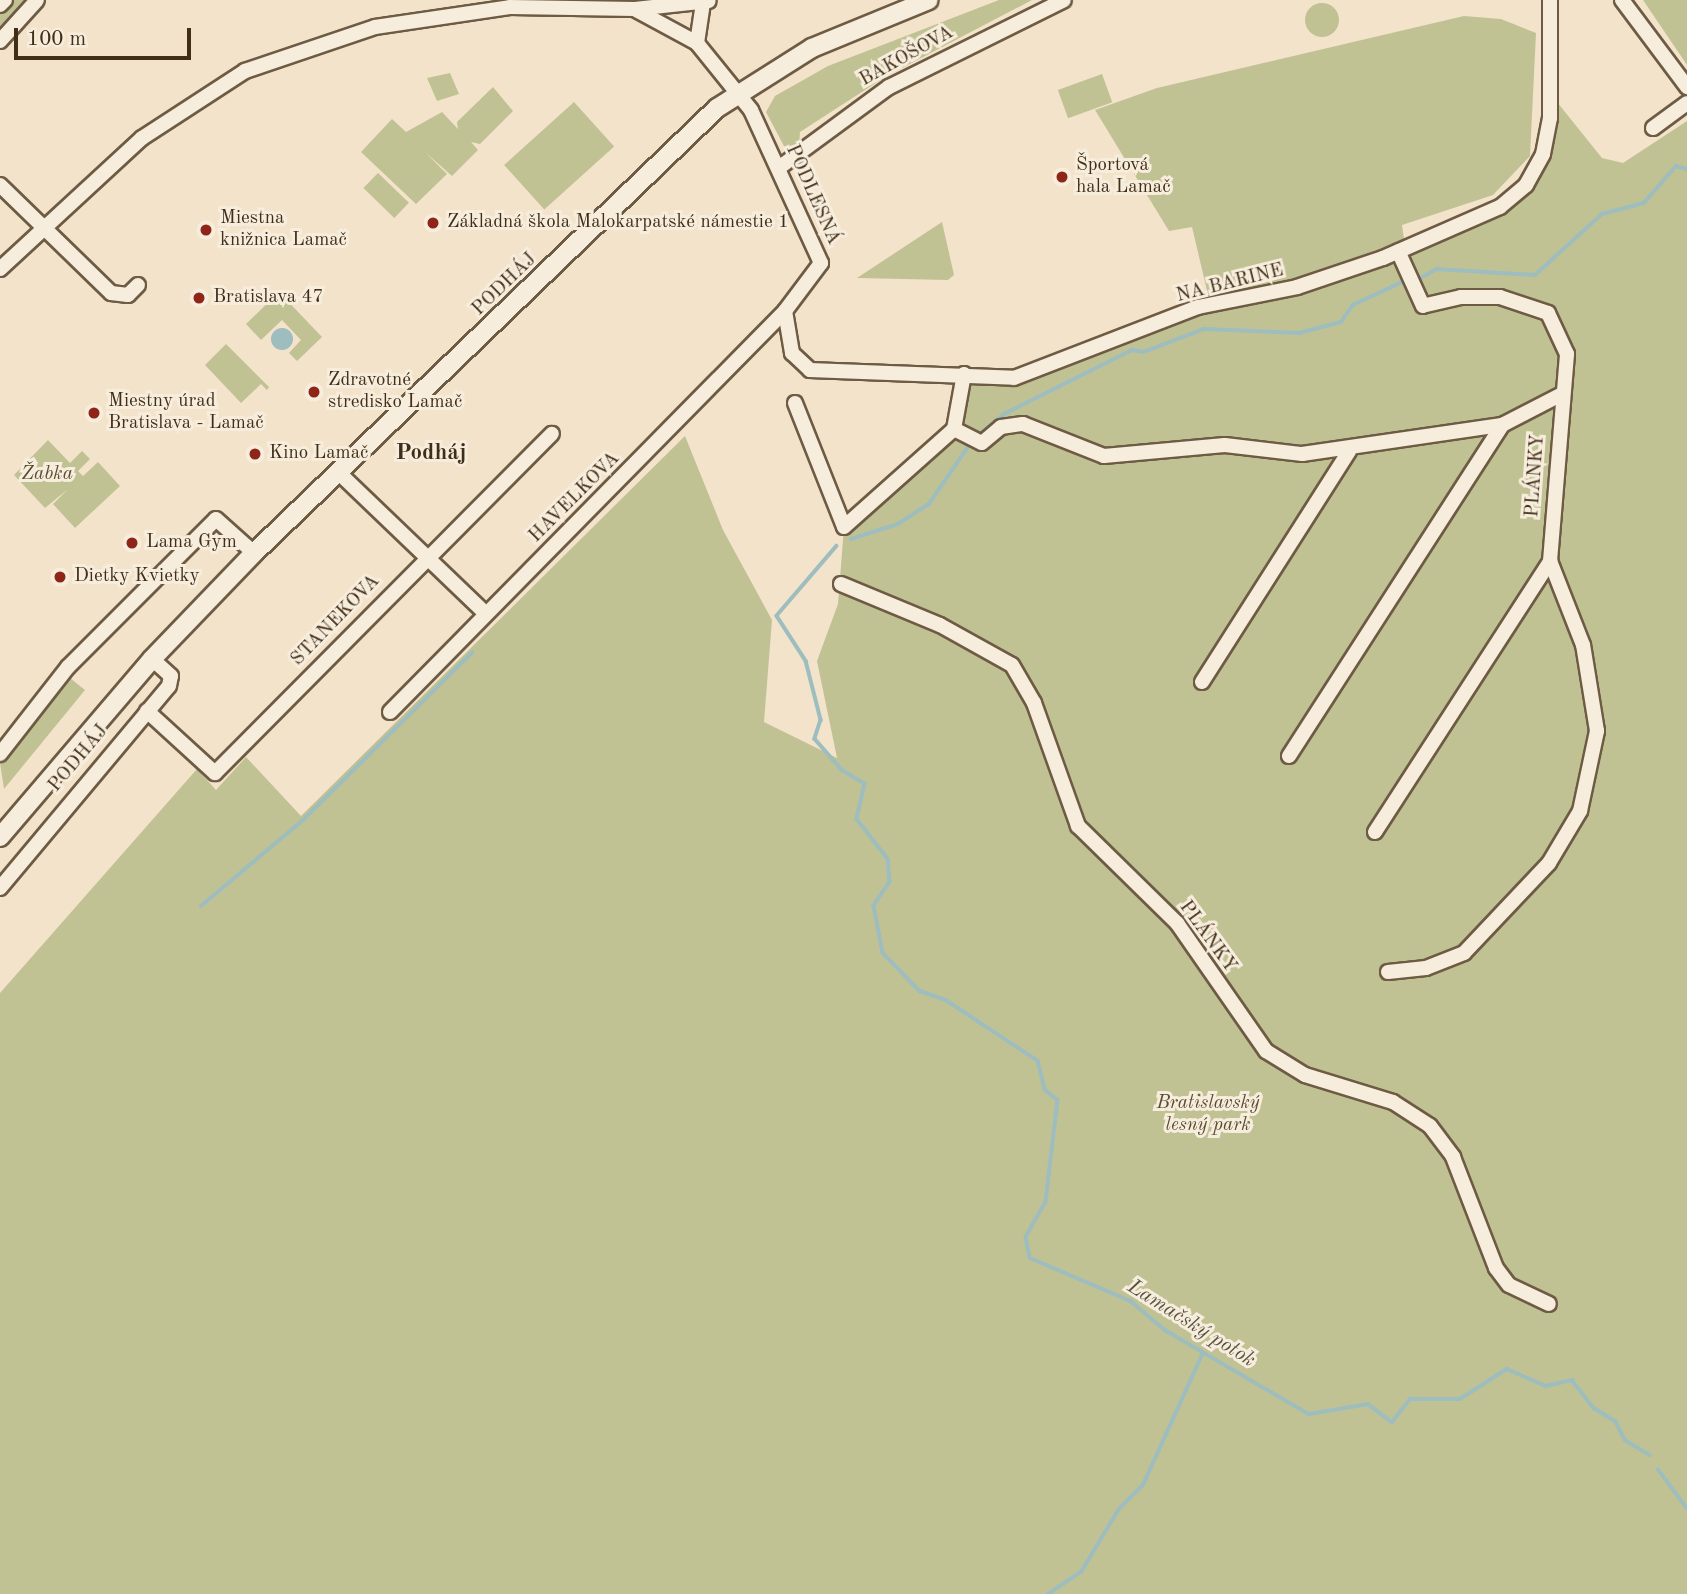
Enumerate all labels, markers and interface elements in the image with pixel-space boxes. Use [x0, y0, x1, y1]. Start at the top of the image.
scale bar [18, 14, 194, 58]
street label: BAKOŠOVA [856, 22, 958, 92]
text: 100 m [27, 29, 86, 50]
street label: PODLESNÁ [780, 141, 844, 249]
place label: Športová hala Lamač [1076, 155, 1170, 199]
marker: Športová hala Lamač [1054, 169, 1070, 185]
place label: Miestna knižnica Lamač [220, 208, 347, 252]
place label: Základná škola Malokarpatské námestie 1 [447, 212, 789, 234]
marker: Základná škola Malokarpatské námestie 1 [425, 215, 441, 231]
marker: Miestna knižnica Lamač [198, 222, 214, 238]
street label: PODHÁJ [468, 249, 542, 321]
street label: NA BARINE [1174, 260, 1286, 308]
place label: Bratislava 47 [213, 287, 323, 309]
marker: Bratislava 47 [191, 290, 207, 306]
place label: Zdravotné stredisko Lamač [328, 370, 462, 414]
marker: Zdravotné stredisko Lamač [306, 384, 322, 400]
place label: Miestny úrad Bratislava - Lamač [108, 391, 264, 435]
marker: Miestny úrad Bratislava - Lamač [86, 405, 102, 421]
street label: PLÁNKY [1522, 434, 1550, 518]
district label: Podháj [396, 439, 466, 467]
place label: Kino Lamač [269, 443, 368, 465]
marker: Kino Lamač [247, 446, 263, 462]
street label: HAVELKOVA [525, 448, 625, 548]
park label: Žabka [21, 464, 73, 486]
place label: Lama Gym [146, 532, 237, 554]
marker: Lama Gym [124, 535, 140, 551]
place label: Dietky Kvietky [74, 566, 200, 588]
marker: Dietky Kvietky [52, 569, 68, 585]
street label: STANEKOVA [287, 571, 385, 671]
street label: PODHÁJ [44, 721, 114, 797]
street label: PLÁNKY [1173, 897, 1241, 977]
park label: Bratislavský lesný park [1156, 1093, 1260, 1137]
water label: Lamačský potok [1122, 1275, 1260, 1373]

